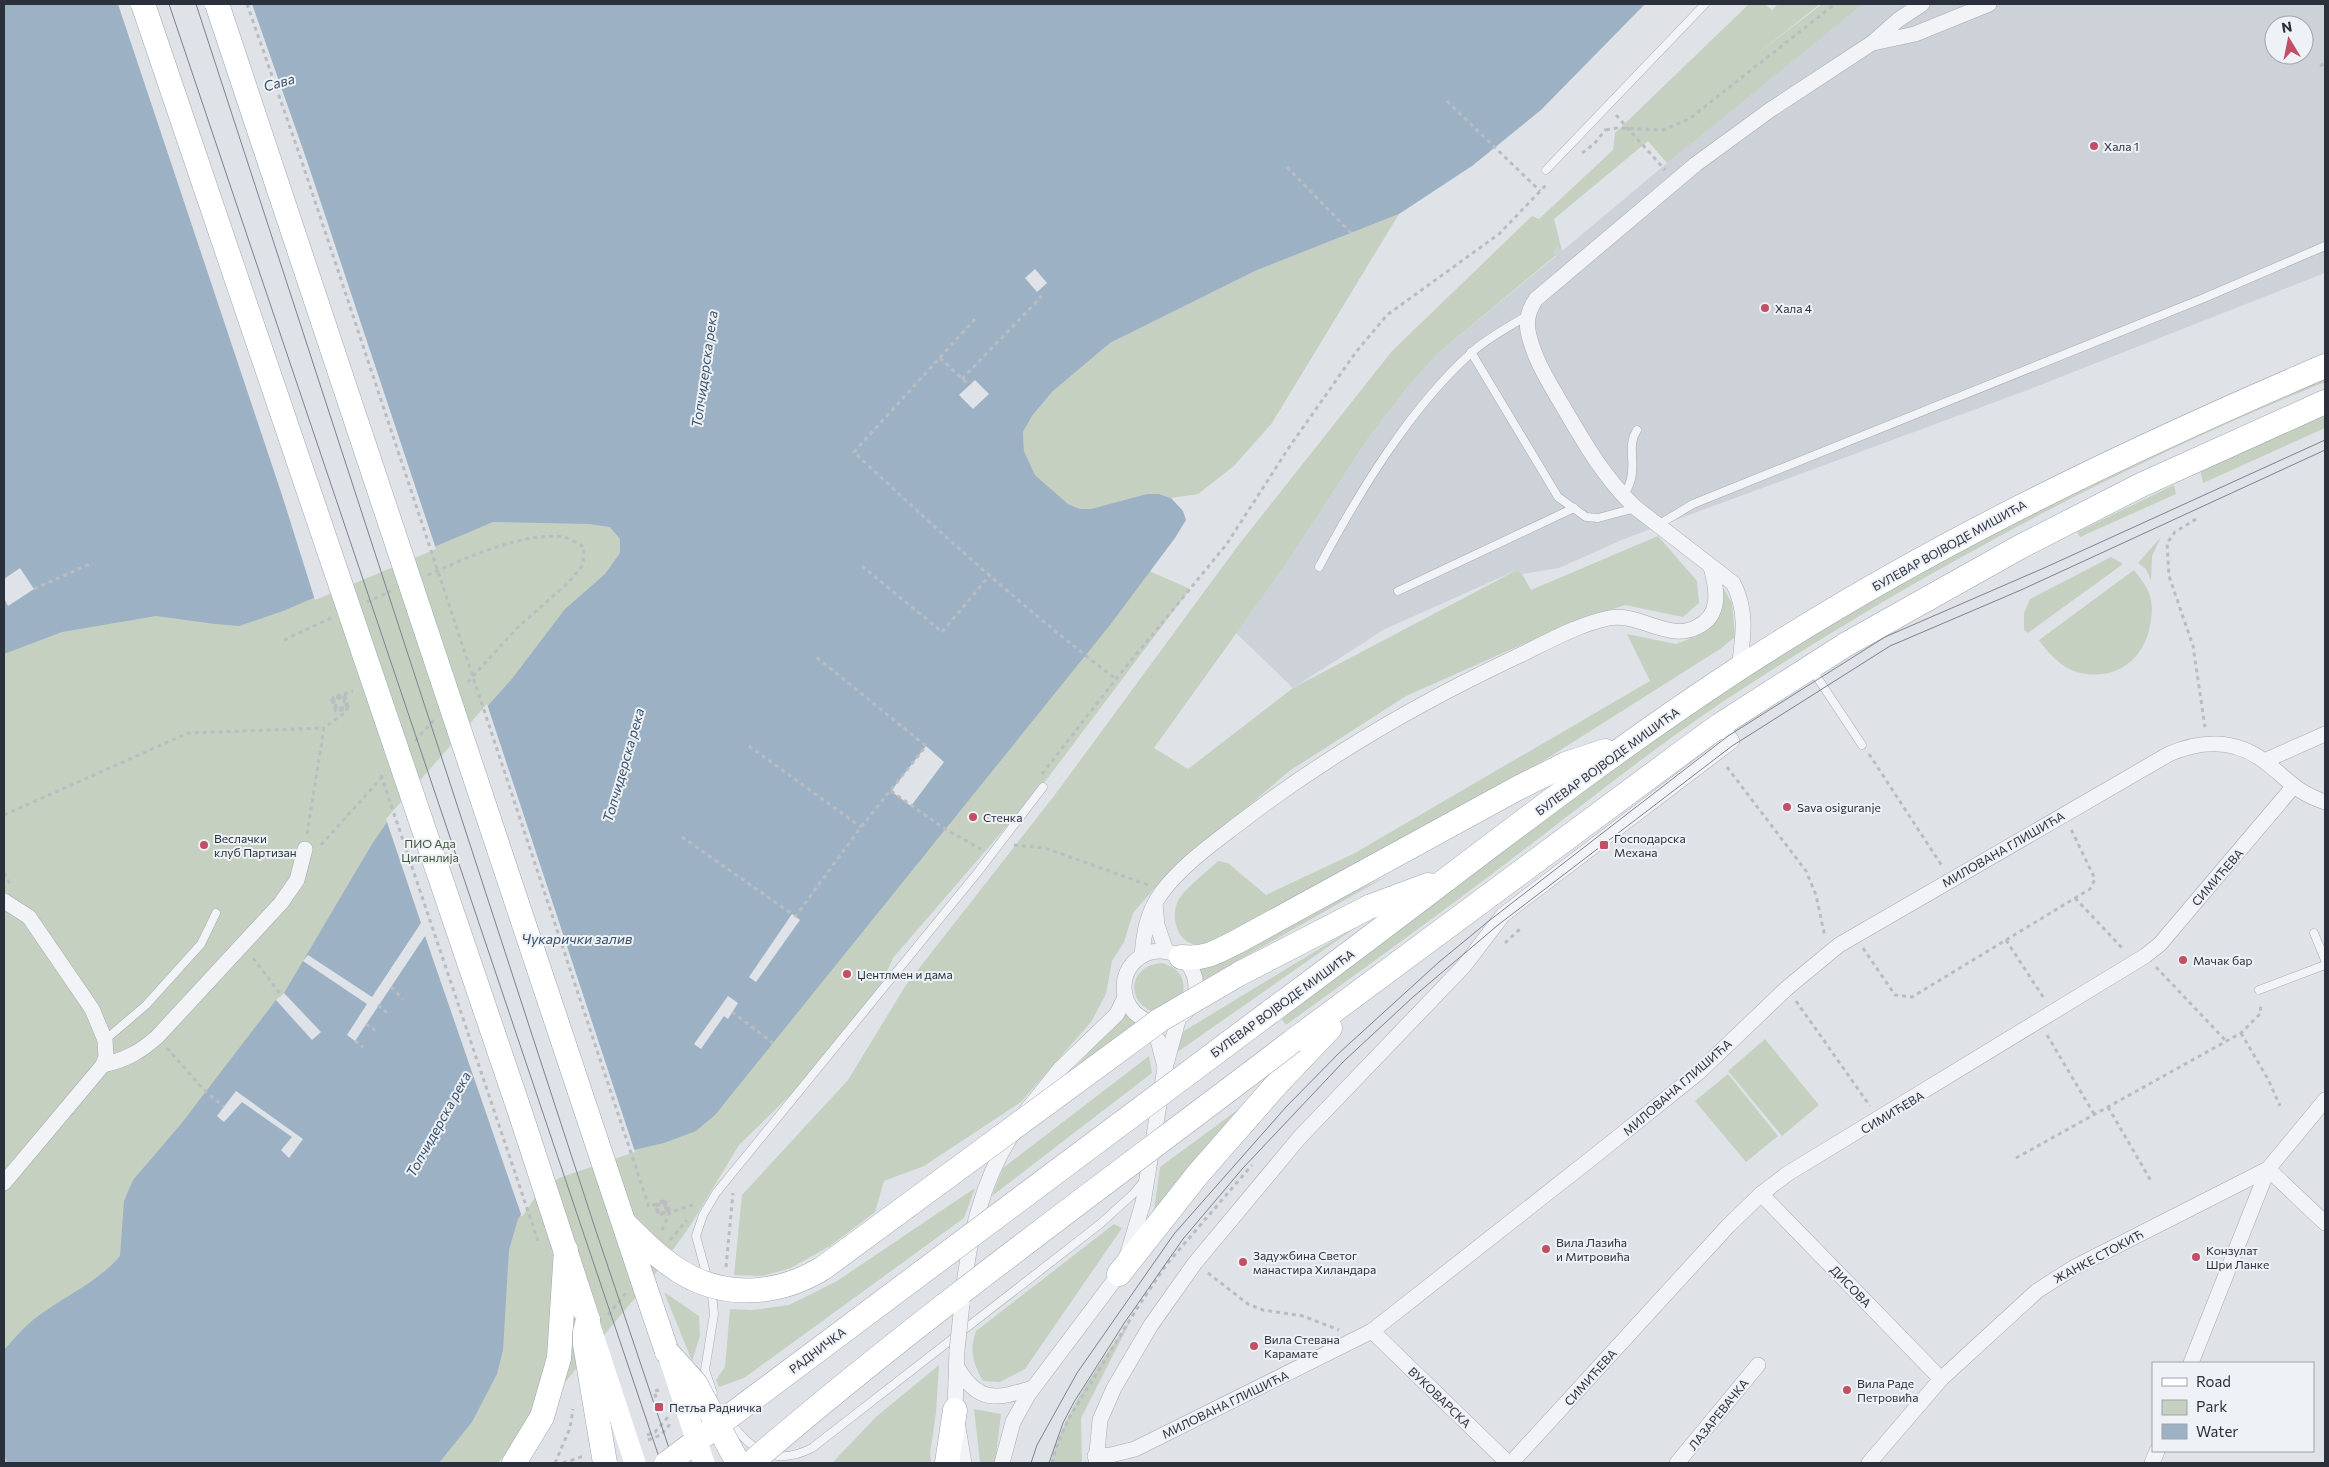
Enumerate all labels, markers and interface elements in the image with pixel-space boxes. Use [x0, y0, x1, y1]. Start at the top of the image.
north arrow [2264, 15, 2314, 65]
text: N [2280, 17, 2293, 36]
water label: Сава [261, 69, 297, 95]
place label: Хала 1 [2104, 139, 2139, 153]
marker: Хала 1 [2088, 140, 2100, 152]
place label: Хала 4 [1775, 301, 1812, 315]
marker: Хала 4 [1759, 302, 1771, 314]
water label: Топчидерска река [687, 309, 721, 429]
street label: БУЛЕВАР ВОЈВОДЕ МИШИЋА [1870, 497, 2029, 594]
street label: БУЛЕВАР ВОЈВОДЕ МИШИЋА [1532, 704, 1682, 819]
water label: Топчидерска река [599, 706, 647, 824]
place label: Sava osiguranje [1797, 800, 1881, 814]
marker: Sava osiguranje [1781, 801, 1793, 813]
street label: МИЛОВАНА ГЛИШИЋА [1939, 808, 2067, 890]
place label: Стенка [983, 810, 1022, 824]
marker: Стенка [967, 811, 979, 823]
place label: Веслачки клуб Партизан [214, 831, 297, 859]
place label: Господарска Механа [1614, 831, 1686, 859]
park label: ПИО Ада Циганлија [401, 836, 459, 864]
marker: Веслачки клуб Партизан [198, 839, 210, 851]
marker: Господарска Механа [1598, 839, 1610, 851]
street label: СИМИЋЕВА [2188, 846, 2246, 908]
water label: Чукарички залив [522, 930, 633, 947]
street label: БУЛЕВАР ВОЈВОДЕ МИШИЋА [1207, 946, 1357, 1061]
place label: Мачак бар [2193, 953, 2252, 967]
marker: Мачак бар [2177, 954, 2189, 966]
place label: Џентлмен и дама [857, 967, 953, 981]
marker: Џентлмен и дама [841, 968, 853, 980]
street label: МИЛОВАНА ГЛИШИЋА [1620, 1036, 1734, 1138]
water label: Топчидерска река [402, 1068, 474, 1180]
street label: СИМИЋЕВА [1858, 1088, 1926, 1136]
street label: ЖАНКЕ СТОКИЋ [2051, 1226, 2145, 1286]
place label: Вила Лазића и Митровића [1556, 1235, 1630, 1263]
marker: Вила Лазића и Митровића [1540, 1243, 1552, 1255]
place label: Конзулат Шри Ланке [2206, 1243, 2269, 1271]
place label: Задужбина Светог манастира Хиландара [1253, 1248, 1376, 1276]
marker: Конзулат Шри Ланке [2190, 1251, 2202, 1263]
marker: Задужбина Светог манастира Хиландара [1237, 1256, 1249, 1268]
street label: ДИСОВА [1828, 1262, 1874, 1310]
street label: РАДНИЧКА [786, 1324, 848, 1376]
place label: Вила Стевана Карамате [1264, 1332, 1340, 1360]
marker: Вила Стевана Карамате [1248, 1340, 1260, 1352]
street label: СИМИЋЕВА [1561, 1346, 1619, 1408]
legend [2152, 1362, 2314, 1452]
street label: ВУКОВАРСКА [1406, 1364, 1474, 1430]
street label: МИЛОВАНА ГЛИШИЋА [1159, 1367, 1291, 1441]
text: Road [2196, 1372, 2231, 1390]
street label: ЛАЗАРЕВАЧКА [1685, 1376, 1751, 1452]
place label: Вила Раде Петровића [1857, 1376, 1918, 1404]
marker: Вила Раде Петровића [1841, 1384, 1853, 1396]
text: Park [2196, 1397, 2227, 1415]
place label: Петља Радничка [669, 1400, 762, 1414]
marker: Петља Радничка [653, 1401, 665, 1413]
text: Water [2196, 1422, 2238, 1440]

